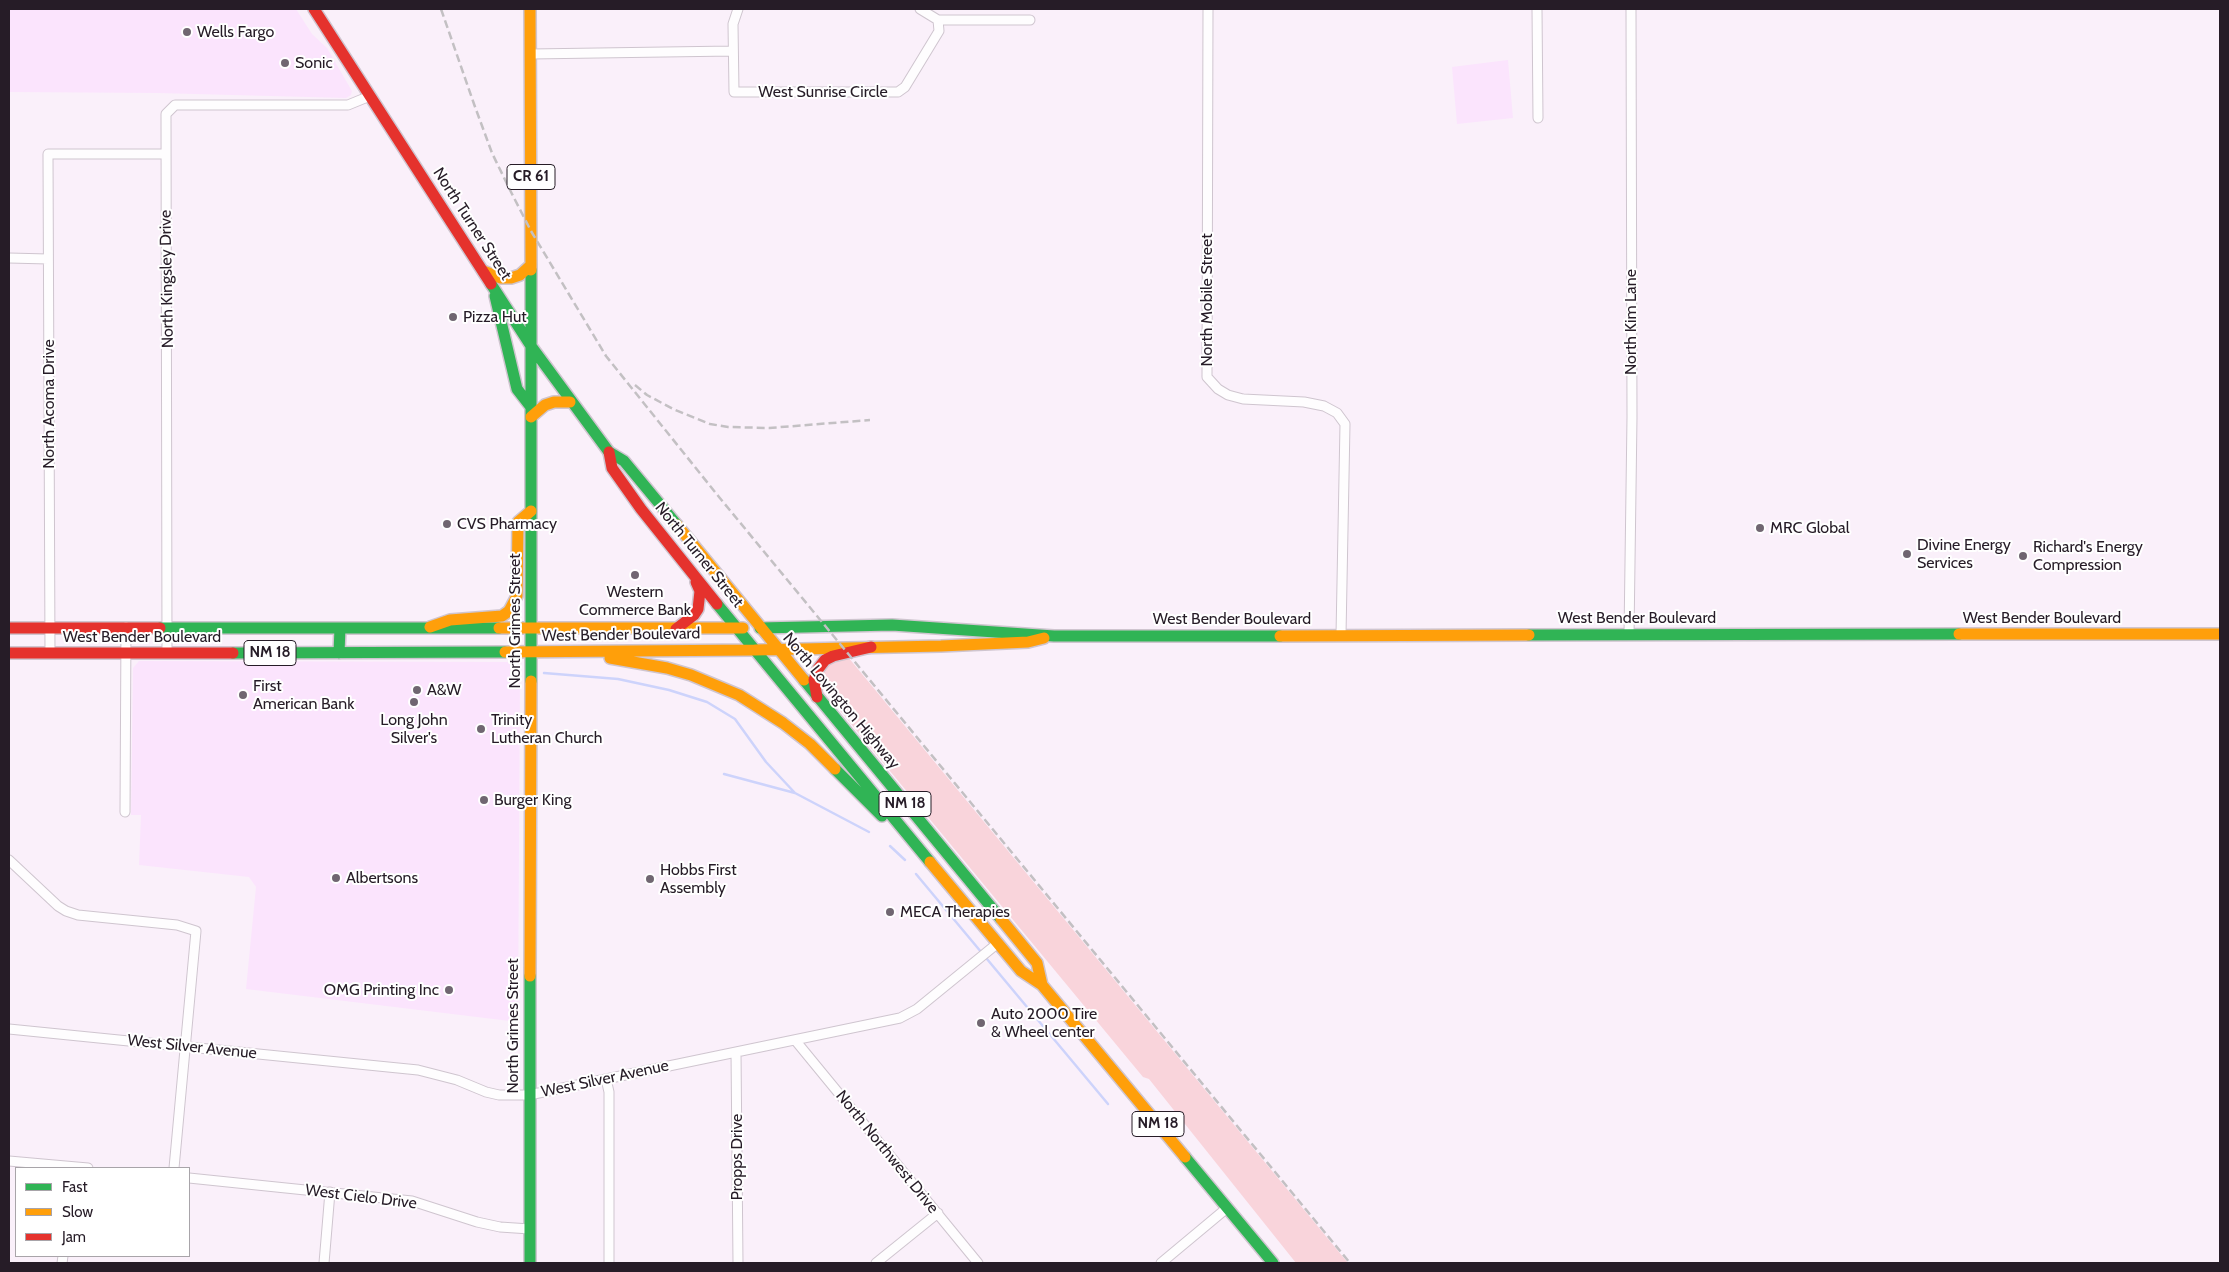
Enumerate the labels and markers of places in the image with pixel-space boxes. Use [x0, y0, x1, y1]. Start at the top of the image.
place label: Wells Fargo [197, 22, 274, 42]
marker: Wells Fargo [181, 26, 193, 38]
place label: Sonic [295, 53, 333, 73]
marker: Sonic [279, 57, 291, 69]
place label: Pizza Hut [463, 307, 527, 327]
marker: Pizza Hut [447, 311, 459, 323]
place label: CVS Pharmacy [457, 514, 557, 534]
marker: CVS Pharmacy [441, 518, 453, 530]
place label: MRC Global [1770, 518, 1850, 538]
marker: MRC Global [1754, 522, 1766, 534]
place label: Divine Energy Services [1917, 535, 2011, 573]
place label: Richard's Energy Compression [2033, 537, 2143, 575]
marker: Divine Energy Services [1901, 548, 1913, 560]
marker: Richard's Energy Compression [2017, 550, 2029, 562]
marker: Western Commerce Bank [629, 569, 641, 581]
place label: Western Commerce Bank [579, 582, 691, 620]
place label: First American Bank [253, 676, 354, 714]
place label: A&W [427, 680, 461, 700]
marker: A&W [411, 684, 423, 696]
marker: First American Bank [237, 689, 249, 701]
marker: Long John Silver's [408, 696, 420, 708]
place label: Long John Silver's [380, 710, 448, 748]
place label: Trinity Lutheran Church [491, 710, 602, 748]
marker: Trinity Lutheran Church [475, 723, 487, 735]
place label: Burger King [494, 790, 571, 810]
marker: Burger King [478, 794, 490, 806]
place label: Hobbs First Assembly [660, 860, 737, 898]
place label: Albertsons [346, 868, 418, 888]
marker: Albertsons [330, 872, 342, 884]
marker: Hobbs First Assembly [644, 873, 656, 885]
place label: MECA Therapies [900, 902, 1010, 922]
marker: MECA Therapies [884, 906, 896, 918]
place label: OMG Printing Inc [324, 980, 439, 1000]
marker: OMG Printing Inc [443, 984, 455, 996]
place label: Auto 2000 Tire & Wheel center [991, 1004, 1097, 1042]
marker: Auto 2000 Tire & Wheel center [975, 1017, 987, 1029]

